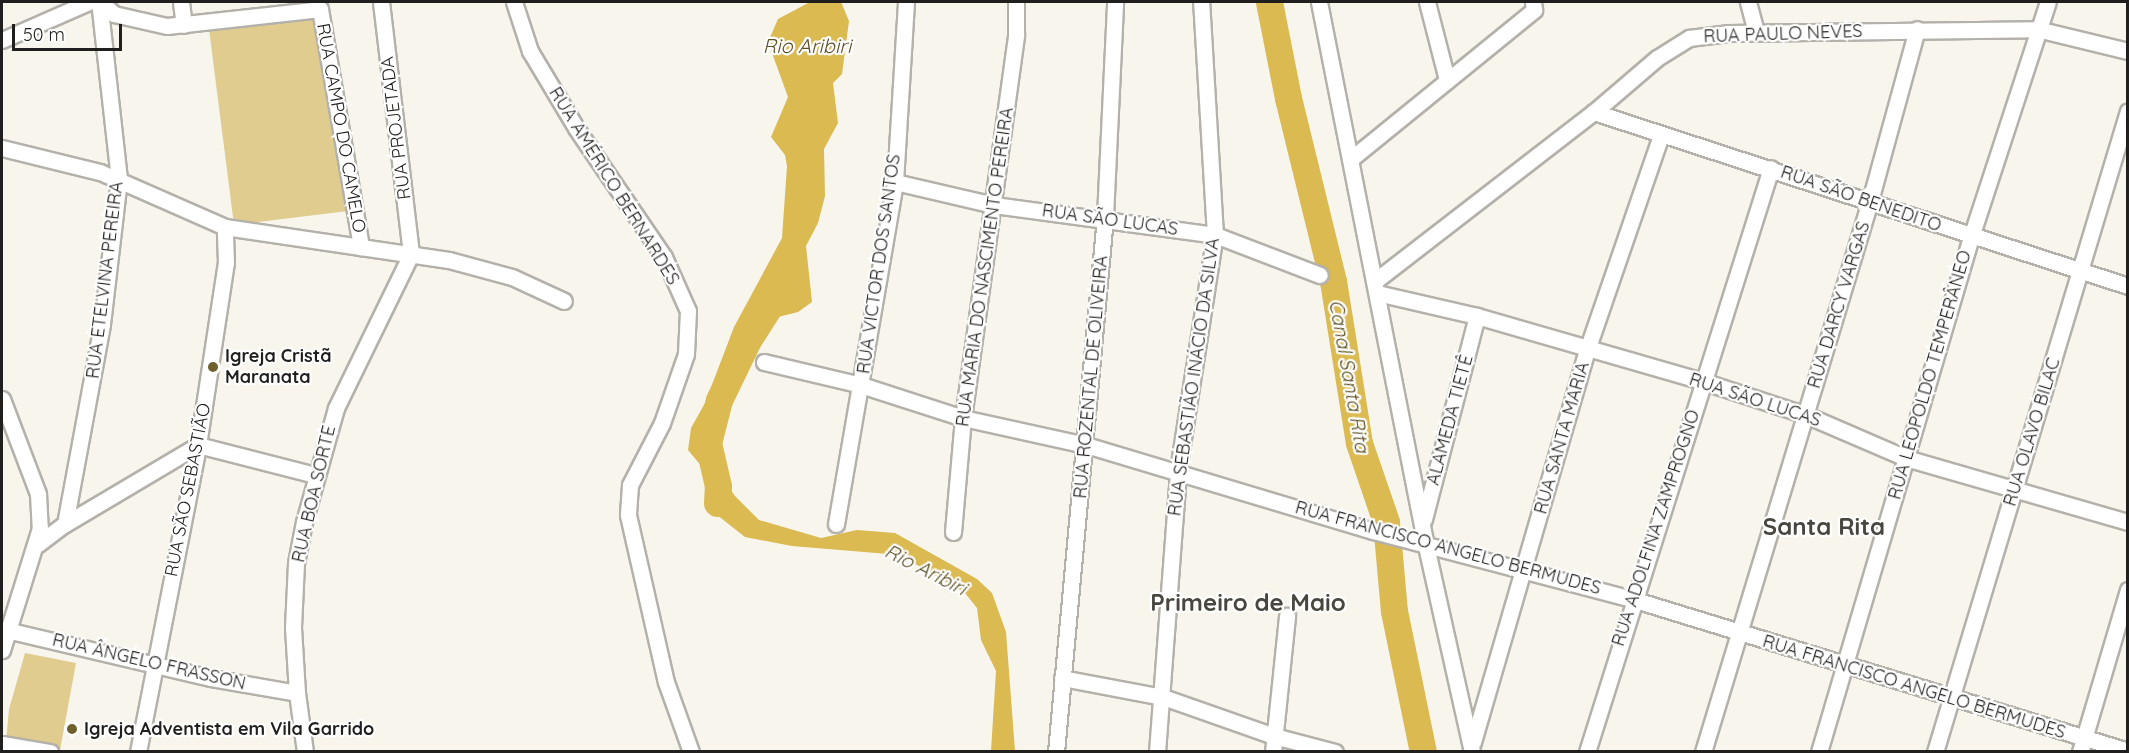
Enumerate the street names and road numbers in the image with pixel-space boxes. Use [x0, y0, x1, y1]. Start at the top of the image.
street label: RUA PAULO NEVES [1703, 20, 1863, 48]
street label: RUA CAMPO DO CAMELO [312, 22, 370, 234]
street label: RUA PROJETADA [377, 55, 415, 201]
street label: RUA AMÉRICO BERNARDES [544, 83, 684, 289]
street label: RUA MARIA DO NASCIMENTO PEREIRA [952, 106, 1018, 428]
street label: RUA VICTOR DOS SANTOS [853, 153, 905, 375]
street label: RUA SÃO BENEDITO [1778, 161, 1944, 237]
street label: RUA ETELVINA PEREIRA [82, 180, 128, 380]
street label: RUA SÃO LUCAS [1041, 200, 1179, 240]
street label: RUA DARCY VARGAS [1803, 219, 1875, 391]
street label: RUA SEBASTIÃO INÁCIO DA SILVA [1164, 237, 1224, 517]
street label: RUA LEOPOLDO TEMPERÂNEO [1884, 248, 1976, 502]
street label: RUA ROZENTAL DE OLIVEIRA [1070, 255, 1112, 499]
street label: ALAMEDA TIETÊ [1422, 352, 1478, 488]
street label: RUA OLAVO BILAC [1999, 355, 2065, 509]
street label: RUA SANTA MARIA [1530, 359, 1594, 517]
street label: RUA SÃO LUCAS [1686, 369, 1824, 431]
street label: RUA SÃO SEBASTIÃO [161, 401, 215, 579]
street label: RUA ADOLFINA ZAMPROGNO [1608, 407, 1704, 649]
street label: RUA BOA SORTE [288, 423, 340, 565]
street label: RUA FRANCISCO ANGELO BERMUDES [1293, 497, 1603, 599]
street label: RUA ÂNGELO FRASSON [50, 629, 248, 695]
street label: RUA FRANCISCO ANGELO BERMUDES [1760, 631, 2068, 743]

